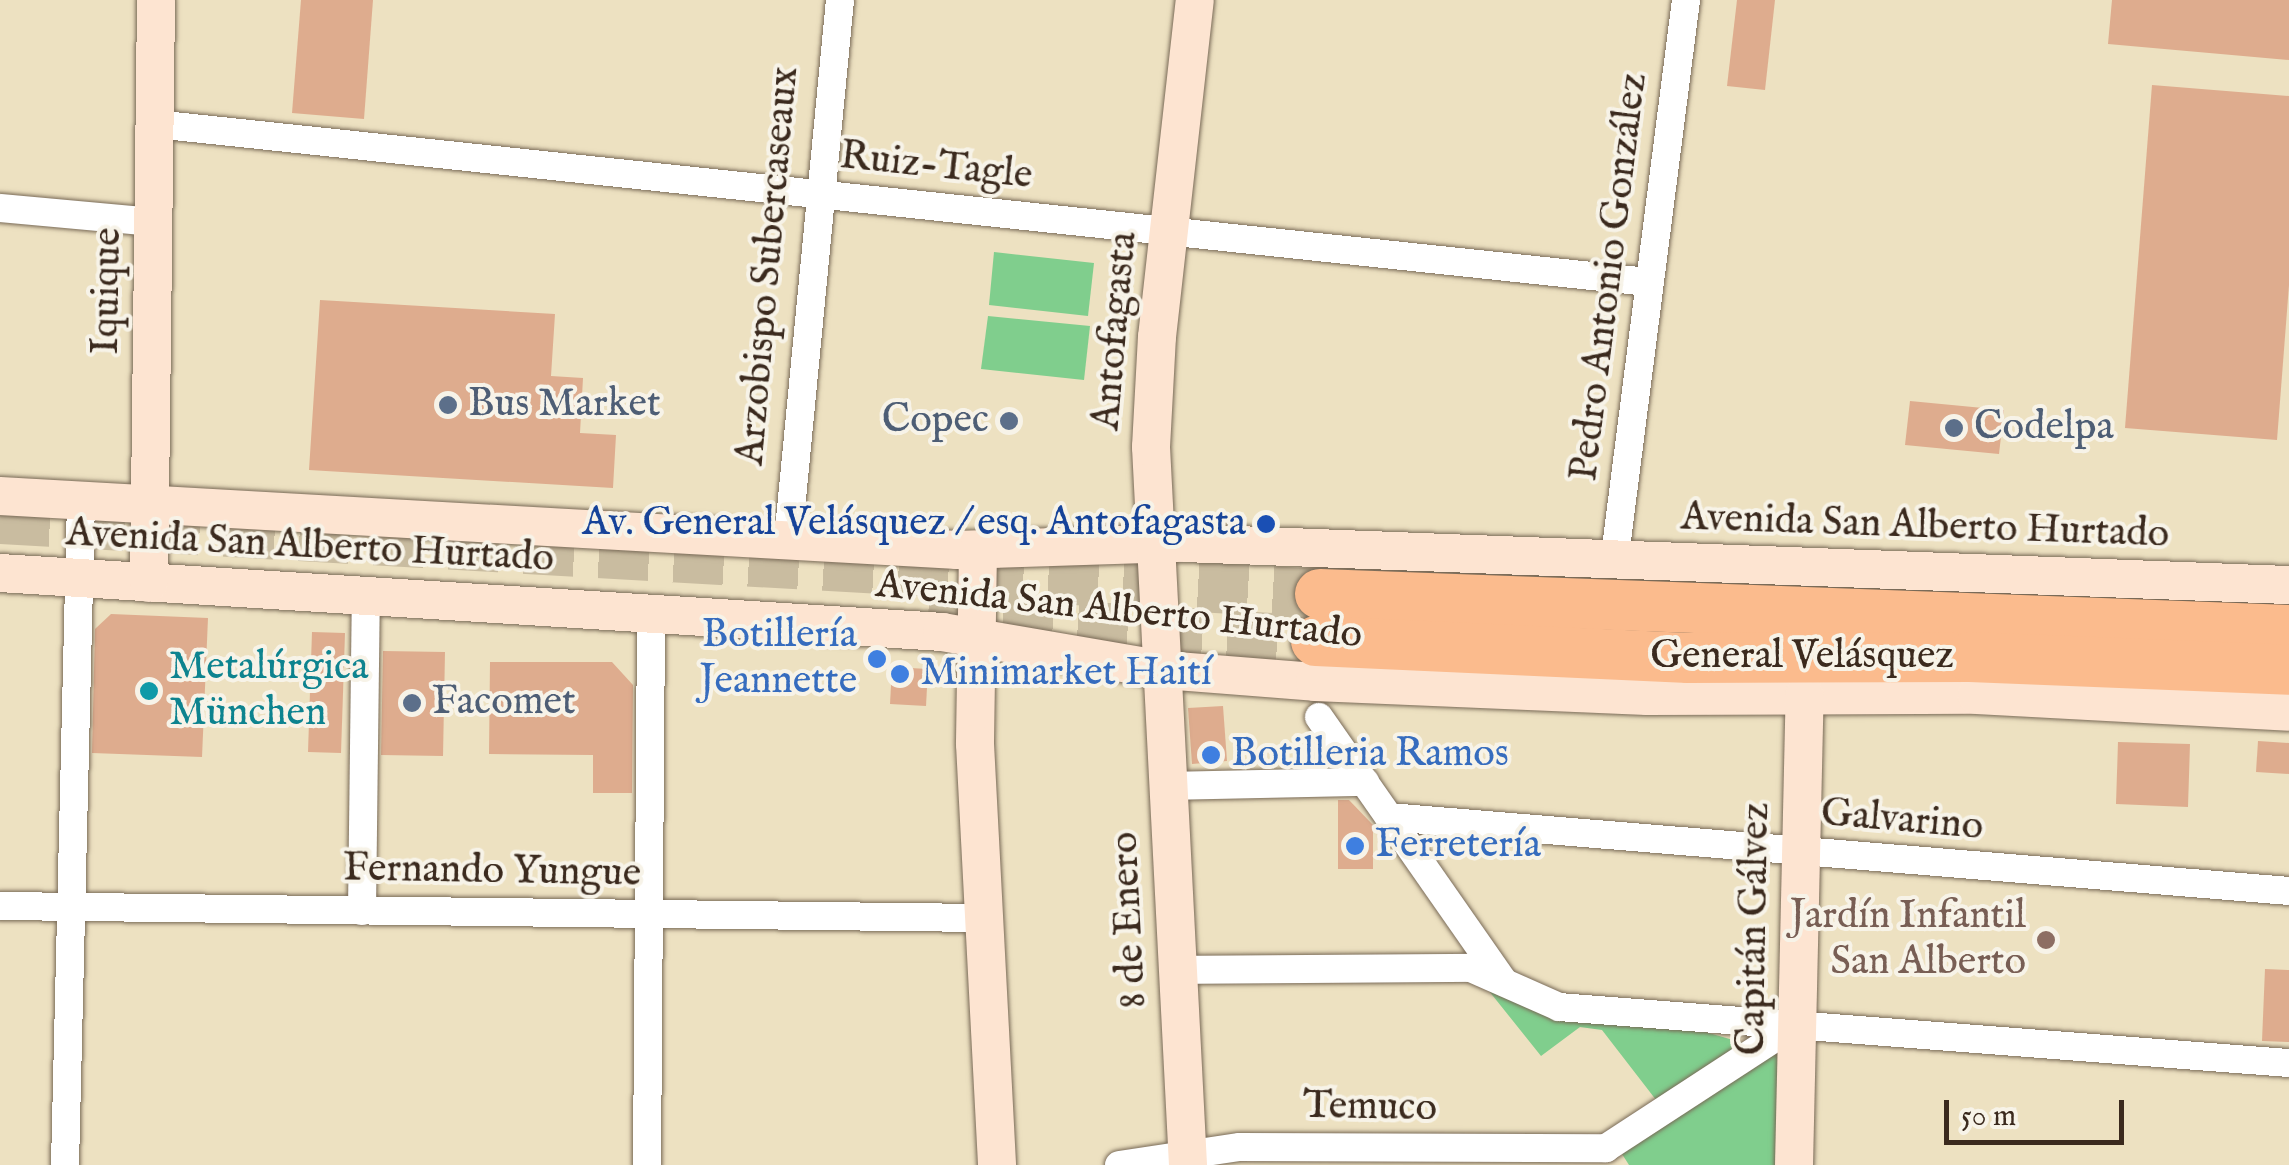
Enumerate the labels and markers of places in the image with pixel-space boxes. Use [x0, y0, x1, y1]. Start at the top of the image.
place label: Bus Market [468, 381, 661, 429]
marker: Bus Market [437, 394, 459, 416]
place label: Copec [882, 397, 989, 445]
place label: Codelpa [1974, 404, 2114, 452]
marker: Copec [998, 410, 1020, 432]
marker: Codelpa [1943, 417, 1965, 439]
place label: Av. General Velásquez / esq. Antofagasta [582, 500, 1246, 548]
marker: Av. General Velásquez / esq. Antofagasta [1255, 513, 1277, 535]
place label: Botillería Jeannette [699, 612, 857, 706]
place label: Metalúrgica München [169, 644, 369, 738]
marker: Botillería Jeannette [866, 648, 888, 670]
place label: Minimarket Haití [920, 650, 1212, 698]
marker: Minimarket Haití [889, 663, 911, 685]
place label: Facomet [432, 679, 576, 727]
marker: Metalúrgica München [138, 680, 160, 702]
marker: Facomet [401, 692, 423, 714]
place label: Botilleria Ramos [1231, 731, 1509, 779]
marker: Botilleria Ramos [1200, 744, 1222, 766]
place label: Ferretería [1375, 822, 1541, 870]
marker: Ferretería [1344, 835, 1366, 857]
place label: Jardín Infantil San Alberto [1790, 893, 2026, 987]
marker: Jardín Infantil San Alberto [2035, 929, 2057, 951]

